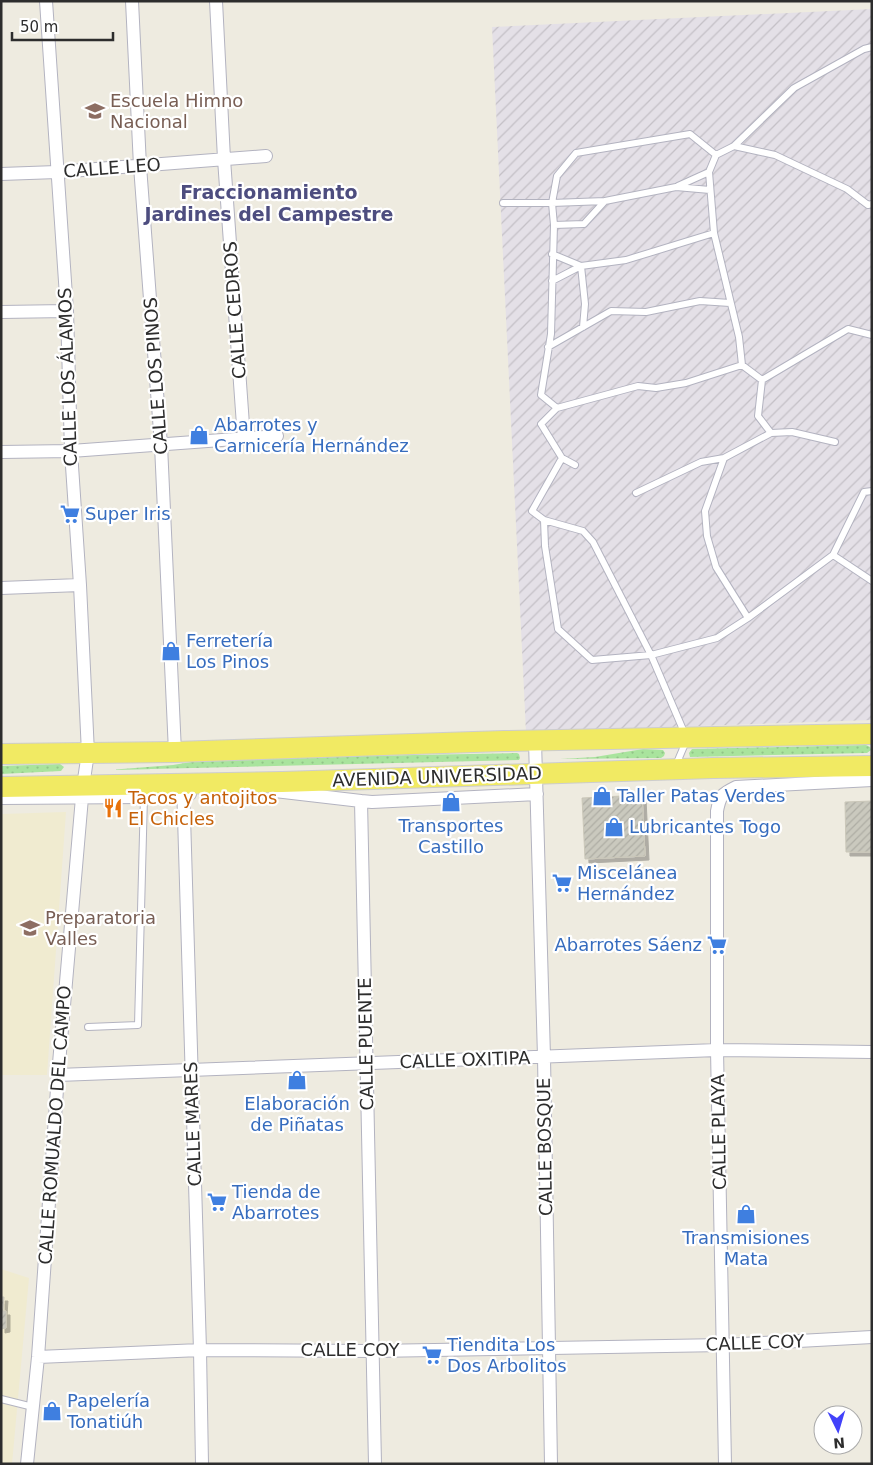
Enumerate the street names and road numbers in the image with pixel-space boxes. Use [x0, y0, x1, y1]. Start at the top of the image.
street label: CALLE LEO [63, 154, 161, 181]
street label: CALLE CEDROS [219, 241, 250, 380]
street label: CALLE LOS ÁLAMOS [54, 287, 81, 467]
street label: CALLE LOS PINOS [140, 297, 171, 456]
street label: AVENIDA UNIVERSIDAD [332, 762, 542, 791]
street label: CALLE PUENTE [354, 977, 377, 1111]
street label: CALLE ROMUALDO DEL CAMPO [34, 985, 75, 1265]
street label: CALLE OXITIPA [399, 1047, 531, 1072]
street label: CALLE MARES [180, 1061, 205, 1187]
street label: CALLE PLAYA [707, 1073, 730, 1190]
street label: CALLE BOSQUE [533, 1078, 556, 1216]
street label: CALLE COY [705, 1330, 806, 1355]
street label: CALLE COY [301, 1339, 400, 1360]

